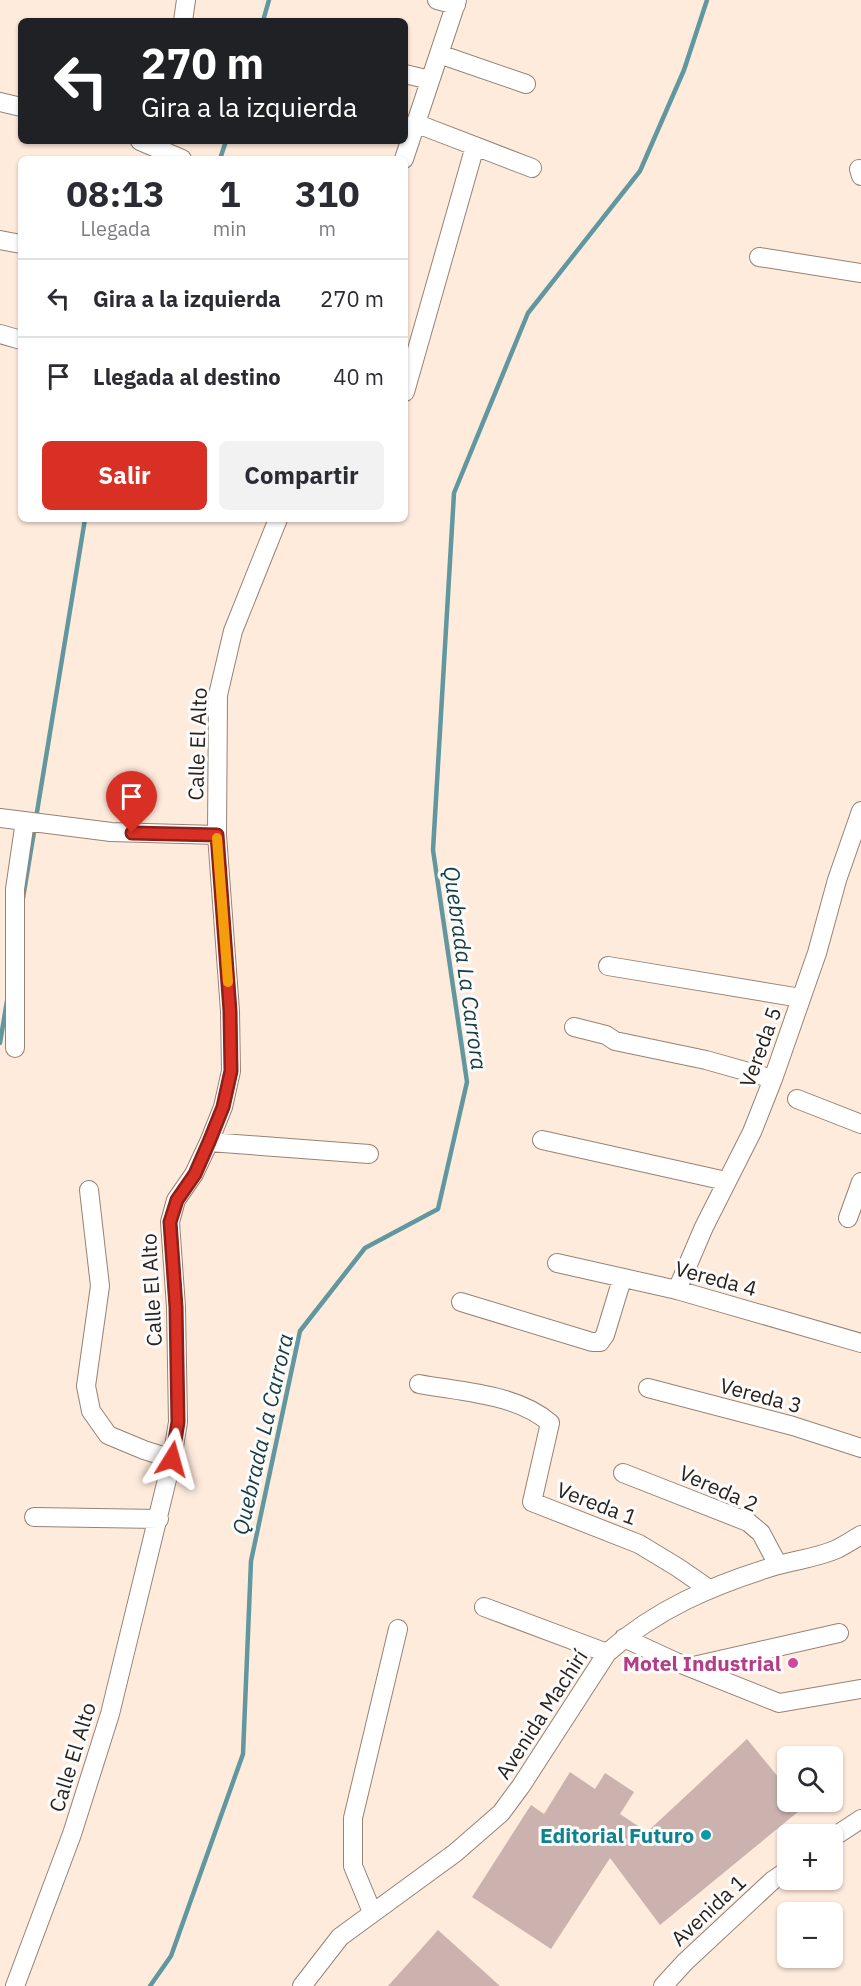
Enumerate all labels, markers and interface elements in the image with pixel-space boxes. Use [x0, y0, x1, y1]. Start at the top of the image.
text: 270 m [141, 36, 264, 91]
icon: left [42, 42, 120, 120]
text: Gira a la izquierda [141, 89, 357, 124]
text: 08:13 [66, 170, 165, 217]
text: 1 [219, 170, 241, 217]
text: 310 [295, 170, 360, 217]
text: Llegada [80, 215, 150, 242]
text: min [213, 215, 247, 242]
text: m [319, 215, 336, 242]
icon: left [42, 282, 75, 315]
text: Gira a la izquierda [93, 284, 281, 313]
text: 270 m [320, 284, 384, 313]
icon: arrive [42, 360, 75, 393]
text: Llegada al destino [93, 362, 281, 391]
text: 40 m [333, 362, 384, 391]
button: Salir [42, 441, 207, 510]
button: Compartir [219, 441, 384, 510]
street label: Calle El Alto [181, 687, 213, 801]
pin [106, 771, 157, 833]
icon: arrive [115, 780, 148, 813]
water label: Quebrada La Carrora [437, 864, 495, 1072]
street label: Vereda 5 [733, 1003, 787, 1091]
street label: Calle El Alto [134, 1233, 168, 1347]
street label: Vereda 4 [672, 1254, 760, 1302]
water label: Quebrada La Carrora [225, 1331, 299, 1537]
street label: Vereda 3 [717, 1371, 805, 1419]
position arrow [140, 1427, 204, 1491]
street label: Vereda 2 [675, 1458, 763, 1518]
street label: Vereda 1 [553, 1475, 641, 1531]
street label: Avenida Machirí [489, 1644, 593, 1784]
place label: Motel Industrial [623, 1649, 781, 1677]
marker: Motel Industrial [786, 1656, 800, 1670]
street label: Calle El Alto [42, 1699, 102, 1815]
map controls [777, 1746, 843, 1968]
button: search [777, 1746, 843, 1812]
place label: Editorial Futuro [540, 1821, 694, 1849]
button: + [777, 1824, 843, 1890]
marker: Editorial Futuro [699, 1828, 713, 1842]
street label: Avenida 1 [664, 1868, 752, 1952]
button: − [777, 1902, 843, 1968]

